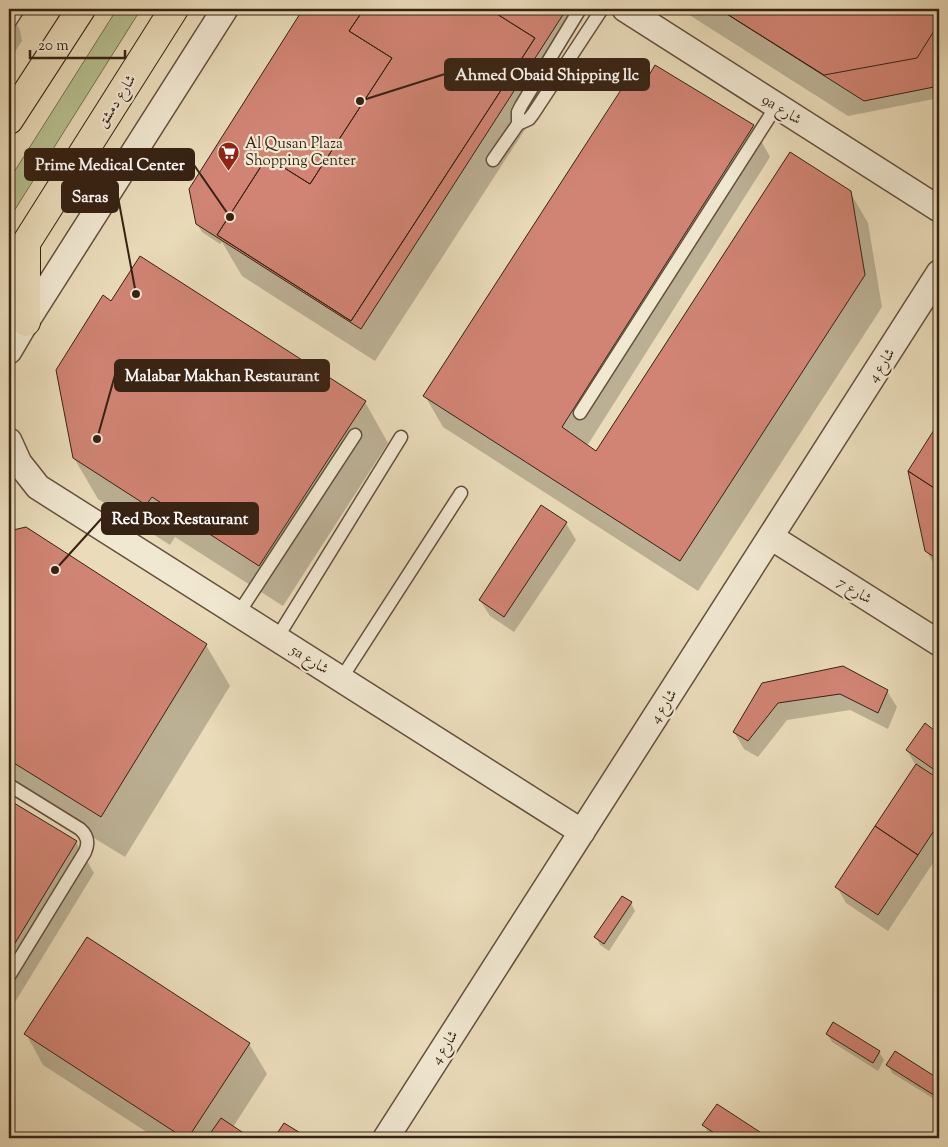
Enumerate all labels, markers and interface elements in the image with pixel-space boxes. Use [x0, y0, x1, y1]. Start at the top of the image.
scale bar [30, 28, 125, 60]
text: 20 m [38, 36, 69, 57]
callout: Ahmed Obaid Shipping llc [445, 59, 649, 90]
text: Ahmed Obaid Shipping llc [455, 65, 640, 88]
street label: شارع دمشق [93, 71, 143, 133]
street label: 9a شارع [757, 90, 805, 132]
place label: Al Qusan Plaza Shopping Center [245, 134, 356, 172]
supermarket icon: Al Qusan Plaza Shopping Center [217, 140, 241, 171]
callout: Prime Medical Center [25, 149, 194, 180]
text: Prime Medical Center [35, 155, 186, 178]
callout: Saras [62, 181, 118, 212]
text: Saras [72, 187, 108, 210]
street label: شارع 4 [863, 345, 902, 388]
callout: Malabar Makhan Restaurant [115, 360, 329, 391]
text: Malabar Makhan Restaurant [125, 366, 320, 389]
callout: Red Box Restaurant [102, 503, 258, 534]
text: Red Box Restaurant [112, 509, 249, 532]
street label: شارع 7 [833, 573, 875, 611]
street label: 5a شارع [285, 640, 332, 681]
street label: شارع 4 [645, 686, 684, 729]
street label: شارع 4 [426, 1027, 465, 1070]

